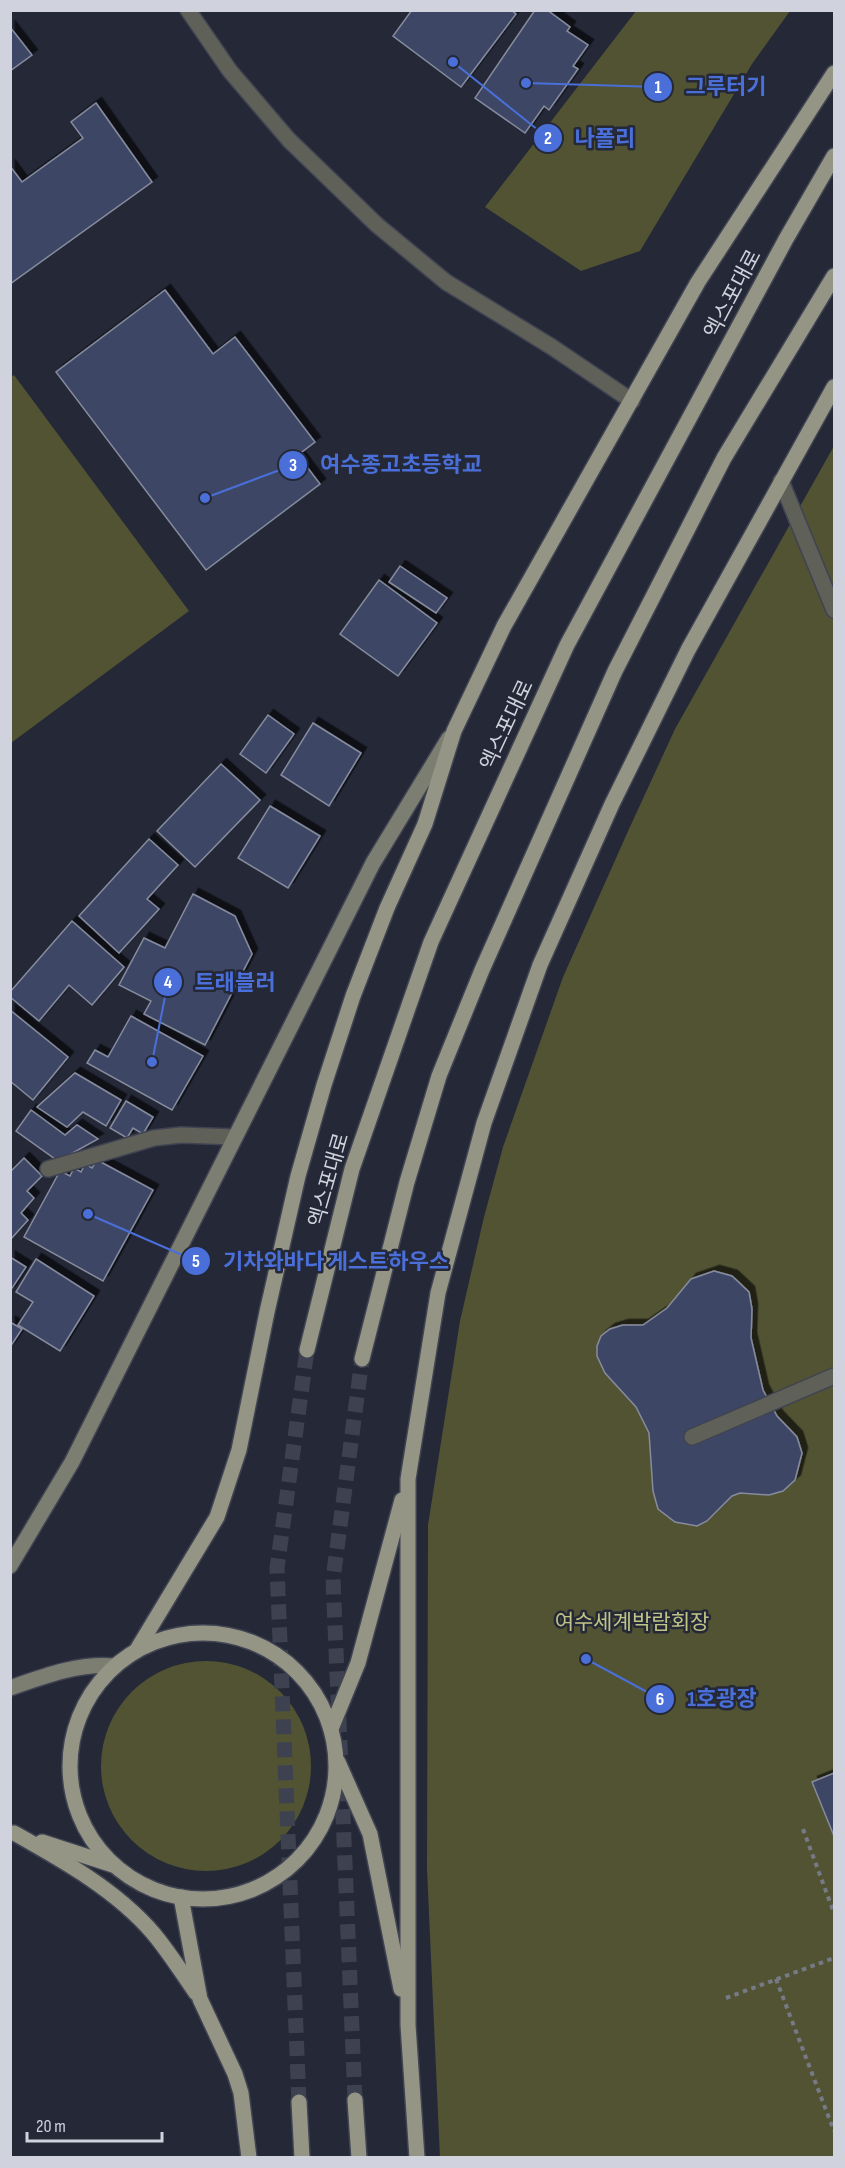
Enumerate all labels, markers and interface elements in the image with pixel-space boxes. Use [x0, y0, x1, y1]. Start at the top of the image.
callout: 그루터기 [643, 67, 778, 107]
text: 그루터기 [686, 74, 766, 101]
text: 1 [654, 77, 662, 98]
callout: 나폴리 [533, 118, 648, 158]
text: 나폴리 [575, 126, 635, 153]
text: 2 [544, 128, 552, 149]
street label: 엑스포대로 [699, 245, 767, 343]
callout: 여수종고초등학교 [278, 445, 494, 485]
text: 여수종고초등학교 [320, 452, 482, 479]
text: 3 [289, 455, 297, 476]
street label: 엑스포대로 [475, 676, 539, 774]
callout: 트래블러 [153, 962, 288, 1002]
text: 트래블러 [195, 970, 275, 997]
text: 4 [164, 972, 173, 993]
street label: 엑스포대로 [304, 1130, 354, 1230]
callout: 기차와바다 게스트하우스 [181, 1241, 461, 1281]
text: 기차와바다 게스트하우스 [223, 1249, 449, 1276]
text: 5 [192, 1251, 200, 1272]
park label: 여수세계박람회장 [555, 1610, 709, 1635]
callout: 1호광장 [645, 1679, 768, 1719]
text: 1호광장 [687, 1686, 757, 1713]
text: 6 [656, 1689, 664, 1710]
scale bar [27, 2105, 162, 2143]
text: 20 m [36, 2116, 66, 2137]

